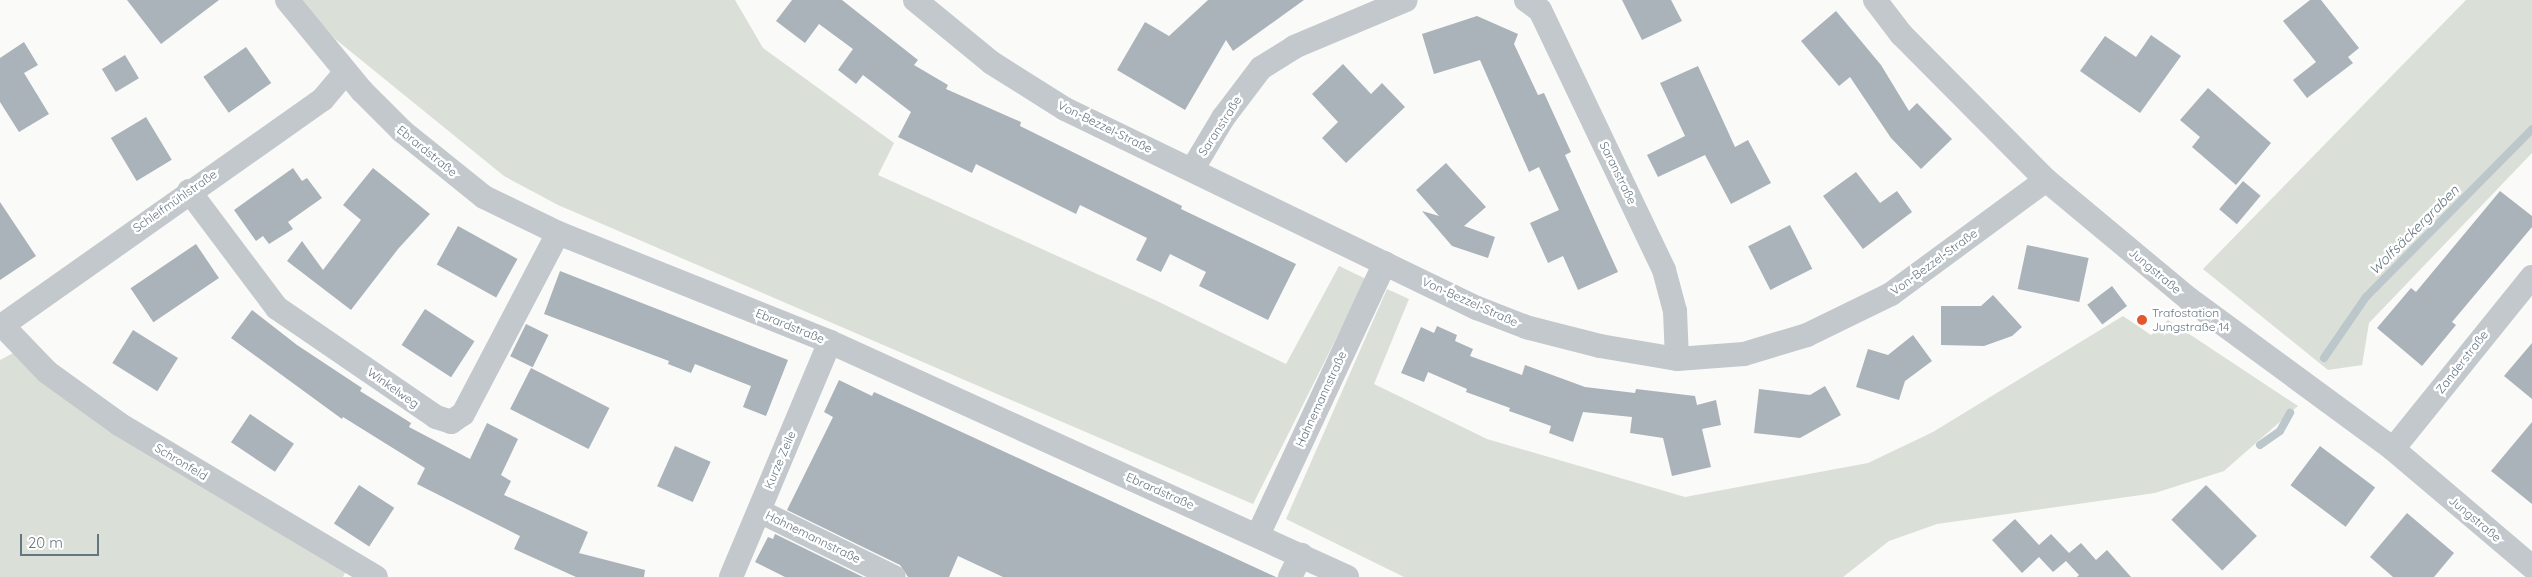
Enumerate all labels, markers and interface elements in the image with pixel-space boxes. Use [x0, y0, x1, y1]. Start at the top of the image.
street label: Saranstraße [1195, 93, 1245, 159]
street label: Von-Bezzel-Straße [1055, 98, 1155, 156]
street label: Ebrardstraße [394, 122, 460, 180]
street label: Saranstraße [1597, 139, 1639, 207]
street label: Schleifmühlstraße [130, 167, 220, 235]
water label: Wolfsäckergraben [2366, 182, 2462, 278]
street label: Von-Bezzel-Straße [1888, 226, 1980, 298]
street label: Jungstraße [2126, 245, 2184, 297]
street label: Von-Bezzel-Straße [1420, 274, 1520, 330]
street label: Ebrardstraße [753, 306, 827, 346]
place label: Trafostation Jungstraße 14 [2152, 306, 2229, 334]
marker: Trafostation Jungstraße 14 [2136, 314, 2148, 326]
street label: Zanderstraße [2433, 328, 2491, 396]
street label: Hahnemannstraße [1292, 349, 1350, 449]
street label: Winkelweg [364, 365, 422, 411]
street label: Kurze Zeile [761, 429, 799, 491]
street label: Schronfeld [152, 441, 210, 483]
street label: Ebrardstraße [1124, 470, 1196, 512]
street label: Jungstraße [2446, 493, 2504, 545]
street label: Hahnemannstraße [763, 508, 863, 566]
scale bar [22, 524, 101, 556]
text: 20 m [28, 533, 63, 552]

